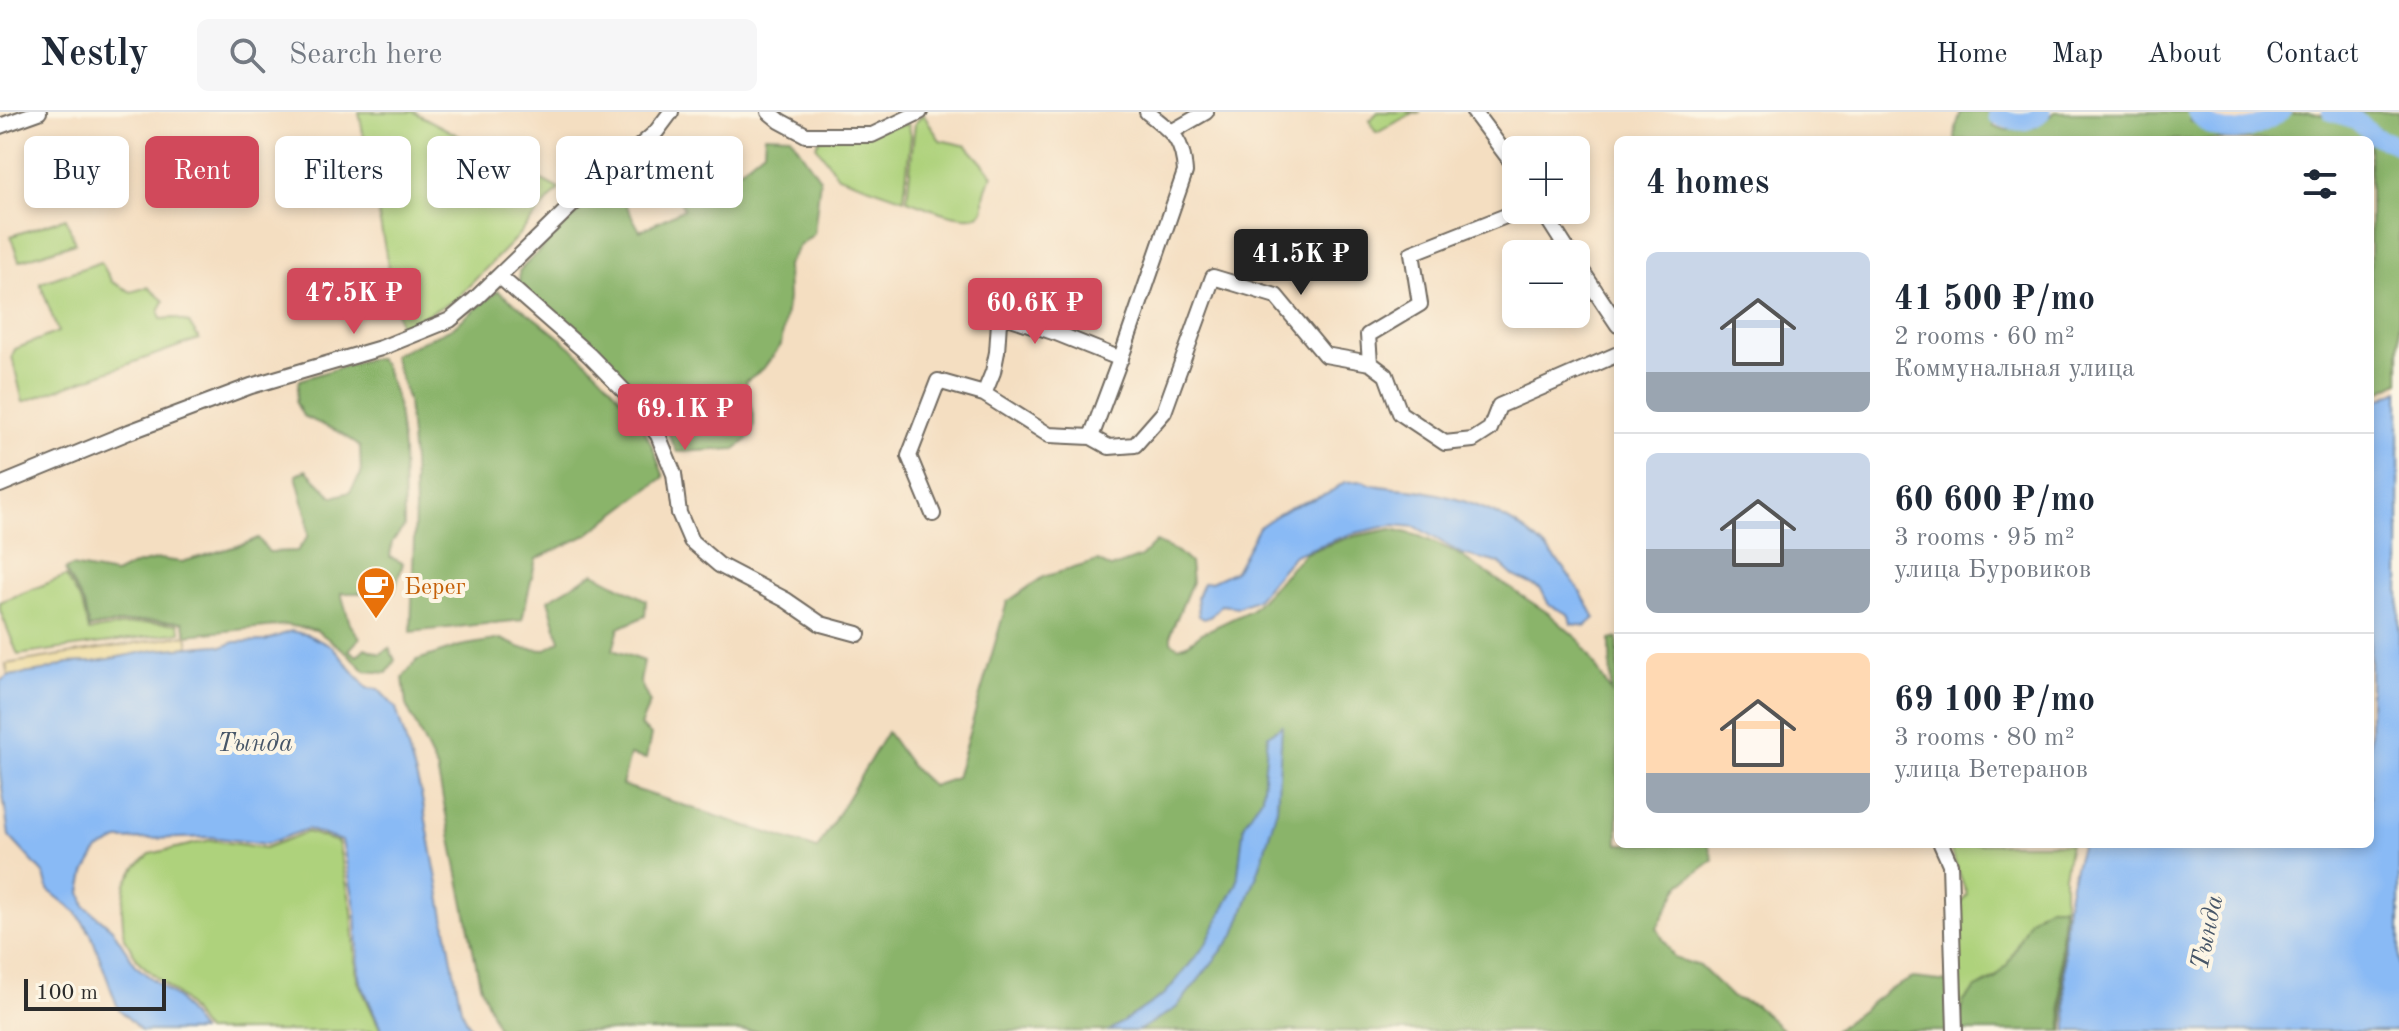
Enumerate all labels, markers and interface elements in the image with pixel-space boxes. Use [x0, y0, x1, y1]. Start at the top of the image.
search box [197, 19, 757, 91]
icon: search [225, 33, 269, 77]
text: Nestly [40, 36, 149, 74]
text: Search here [289, 40, 442, 70]
text: Home [1936, 41, 2007, 69]
text: Map [2051, 41, 2103, 69]
text: About [2147, 41, 2222, 69]
text: Contact [2266, 41, 2359, 69]
chip: Buy [24, 136, 129, 208]
chip: Rent [145, 136, 259, 208]
chip: Filters [275, 136, 411, 208]
chip: New [427, 136, 540, 208]
chip: Apartment [556, 136, 743, 208]
map controls [1502, 136, 1590, 328]
button: + [1502, 136, 1590, 224]
icon: filters [2298, 162, 2342, 206]
text: 4 homes [1646, 167, 1769, 201]
pin: 41.5K ₽ [1227, 229, 1375, 297]
button: − [1502, 240, 1590, 328]
text: 41.5K ₽ [1252, 242, 1350, 268]
pin: 47.5K ₽ [280, 268, 428, 336]
pin: 60.6K ₽ [961, 278, 1109, 346]
text: 47.5K ₽ [305, 281, 403, 307]
text: 41 500 ₽/mo [1894, 283, 2095, 317]
icon: home [1710, 284, 1806, 380]
text: 60.6K ₽ [986, 291, 1084, 317]
text: 2 rooms · 60 m² [1894, 324, 2075, 350]
text: Коммунальная улица [1894, 356, 2135, 382]
pin: 69.1K ₽ [611, 384, 759, 452]
text: 69.1K ₽ [636, 397, 734, 423]
text: 60 600 ₽/mo [1894, 484, 2095, 518]
icon: home [1710, 485, 1806, 581]
text: 3 rooms · 95 m² [1894, 525, 2075, 551]
text: улица Буровиков [1894, 557, 2091, 583]
cafe icon: Берег [355, 565, 397, 620]
place label: Берег [404, 576, 466, 600]
text: 69 100 ₽/mo [1894, 684, 2095, 718]
icon: home [1710, 685, 1806, 781]
text: 3 rooms · 80 m² [1894, 725, 2075, 751]
water label: Тында [217, 731, 293, 757]
text: улица Ветеранов [1894, 757, 2088, 783]
water label: Тында [2187, 893, 2229, 972]
scale bar [24, 975, 166, 1011]
text: 100 m [36, 982, 98, 1004]

